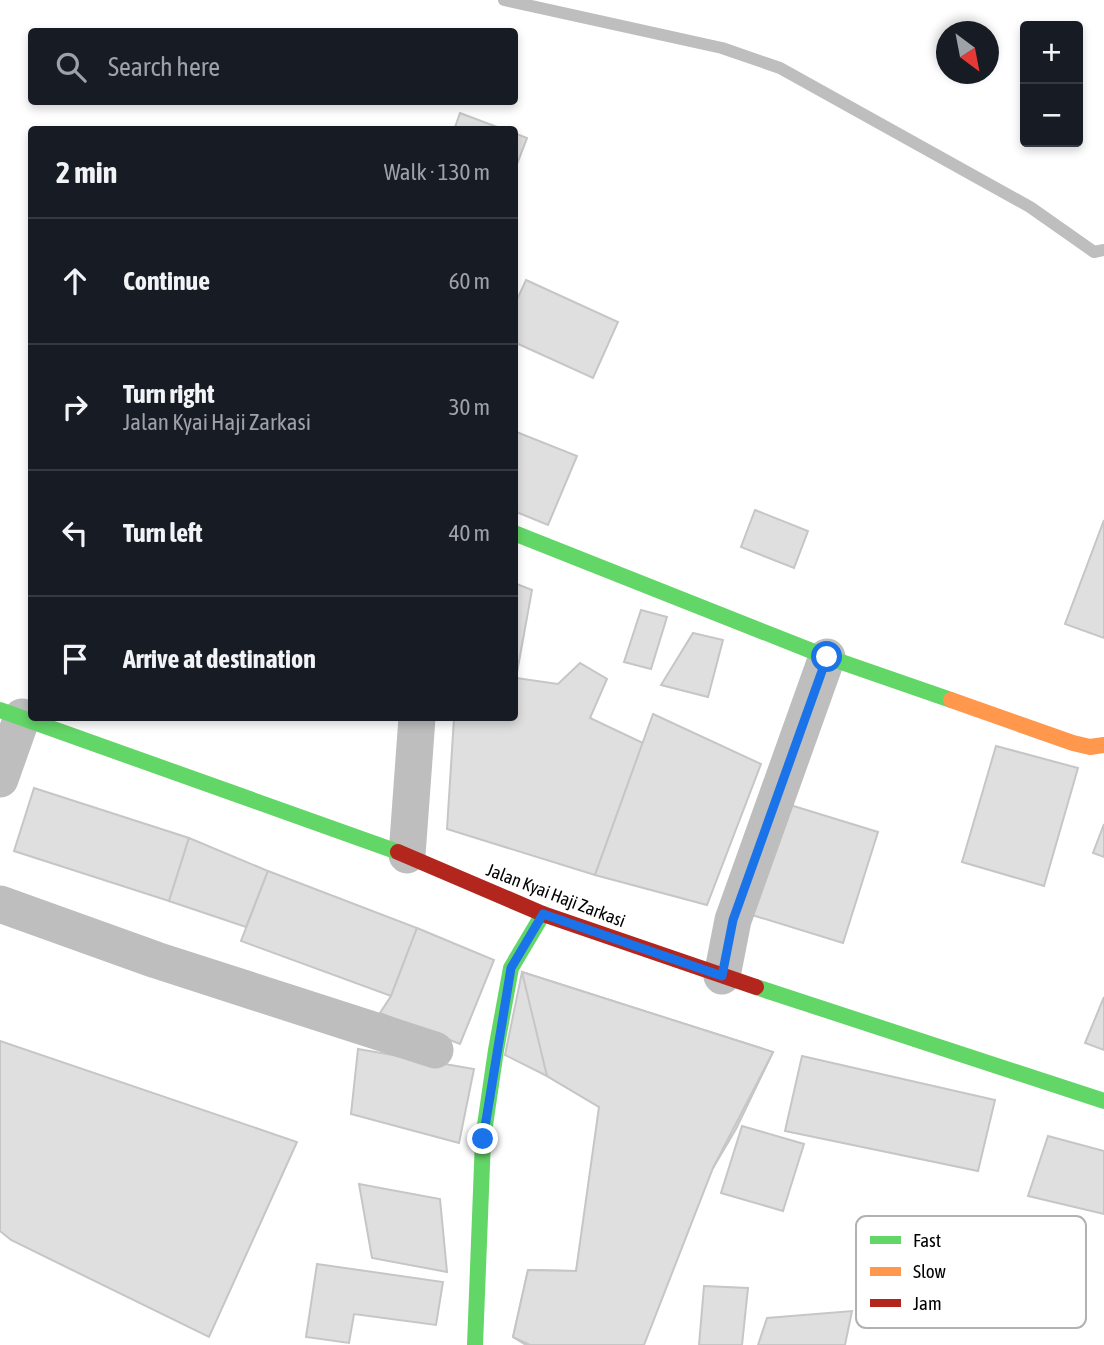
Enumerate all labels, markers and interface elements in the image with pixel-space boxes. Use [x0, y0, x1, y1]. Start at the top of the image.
north arrow [936, 21, 999, 84]
map controls [1020, 21, 1083, 147]
button: + [1020, 21, 1083, 84]
search box [28, 28, 518, 105]
icon: search [52, 48, 90, 86]
text: Search here [108, 52, 220, 82]
button: − [1020, 84, 1083, 147]
text: 2 min [56, 155, 117, 189]
text: Walk · 130 m [384, 159, 490, 185]
icon: ahead [56, 262, 94, 300]
text: Continue [123, 266, 210, 296]
text: 60 m [449, 268, 490, 294]
text: Turn right [123, 379, 214, 409]
icon: right [56, 388, 94, 426]
text: 30 m [449, 394, 490, 420]
text: Jalan Kyai Haji Zarkasi [123, 409, 311, 435]
icon: left [56, 514, 94, 552]
text: Turn left [123, 518, 203, 548]
text: 40 m [449, 520, 490, 546]
icon: arrive [56, 640, 94, 678]
route start [811, 641, 842, 672]
text: Arrive at destination [123, 644, 316, 674]
street label: Jalan Kyai Haji Zarkasi [484, 859, 628, 931]
route end [467, 1123, 498, 1154]
legend [856, 1216, 1086, 1328]
text: Fast [913, 1229, 941, 1251]
text: Slow [913, 1260, 947, 1282]
text: Jam [913, 1292, 942, 1314]

